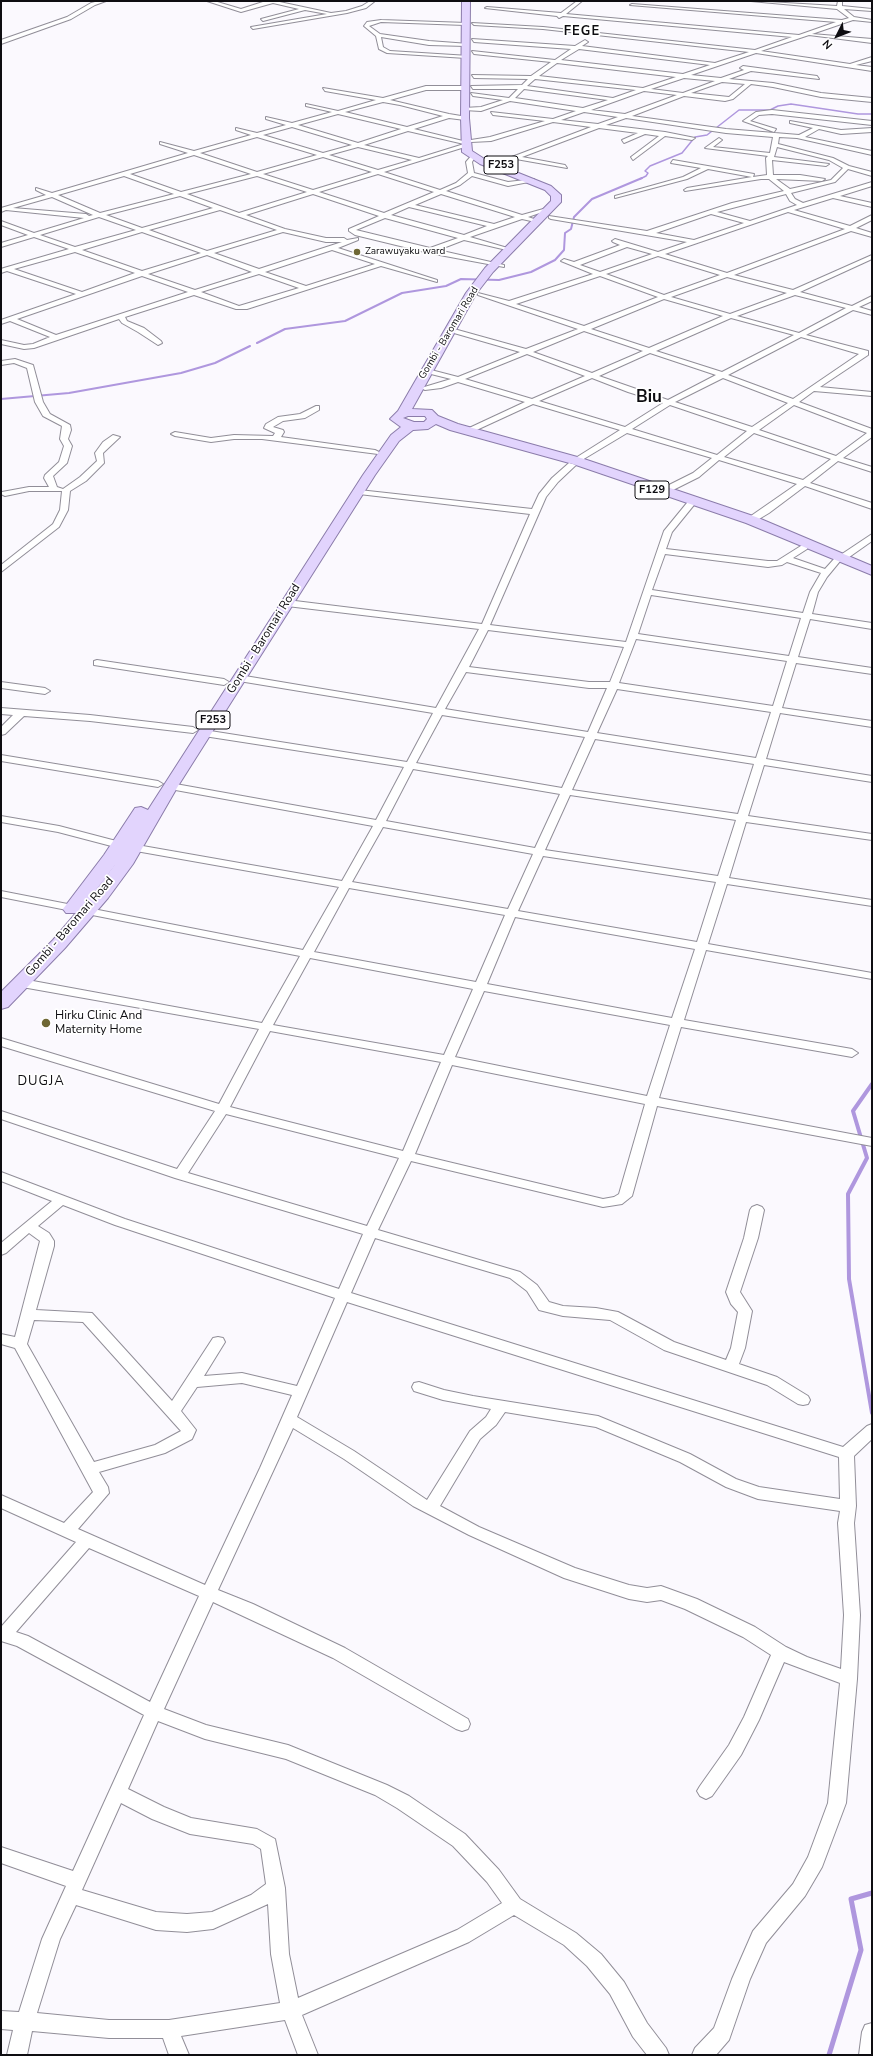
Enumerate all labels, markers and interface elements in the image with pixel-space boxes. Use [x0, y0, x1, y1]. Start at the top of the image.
north arrow [817, 16, 857, 56]
district label: FEGE [564, 24, 600, 40]
text: N [819, 36, 836, 52]
road number: F253 [484, 156, 518, 174]
place label: Zarawuyaku ward [365, 246, 445, 258]
marker: Zarawuyaku ward [352, 247, 362, 257]
street label: Gombi - Baromari Road [417, 285, 481, 381]
district label: Biu [636, 388, 662, 408]
road number: F129 [635, 481, 669, 499]
street label: Gombi - Baromari Road [224, 581, 304, 697]
road number: F253 [196, 711, 230, 729]
street label: Gombi - Baromari Road [23, 874, 117, 980]
place label: Hirku Clinic And Maternity Home [55, 1009, 142, 1037]
marker: Hirku Clinic And Maternity Home [40, 1017, 52, 1029]
district label: DUGJA [17, 1074, 65, 1090]

